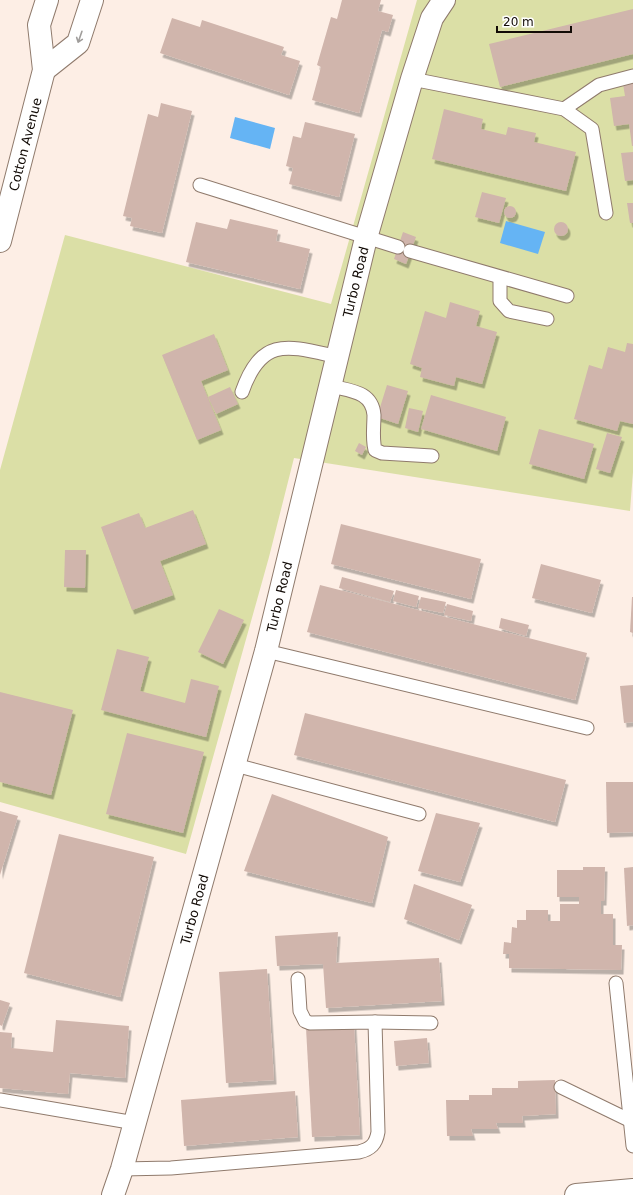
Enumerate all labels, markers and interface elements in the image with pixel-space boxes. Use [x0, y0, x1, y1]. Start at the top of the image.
scale bar [497, 8, 571, 34]
text: 20 m [503, 15, 534, 29]
one-way arrow [75, 31, 83, 43]
street label: Cotton Avenue [6, 96, 44, 192]
street label: Turbo Road [339, 245, 371, 320]
street label: Turbo Road [263, 560, 295, 635]
street label: Turbo Road [177, 872, 211, 947]

